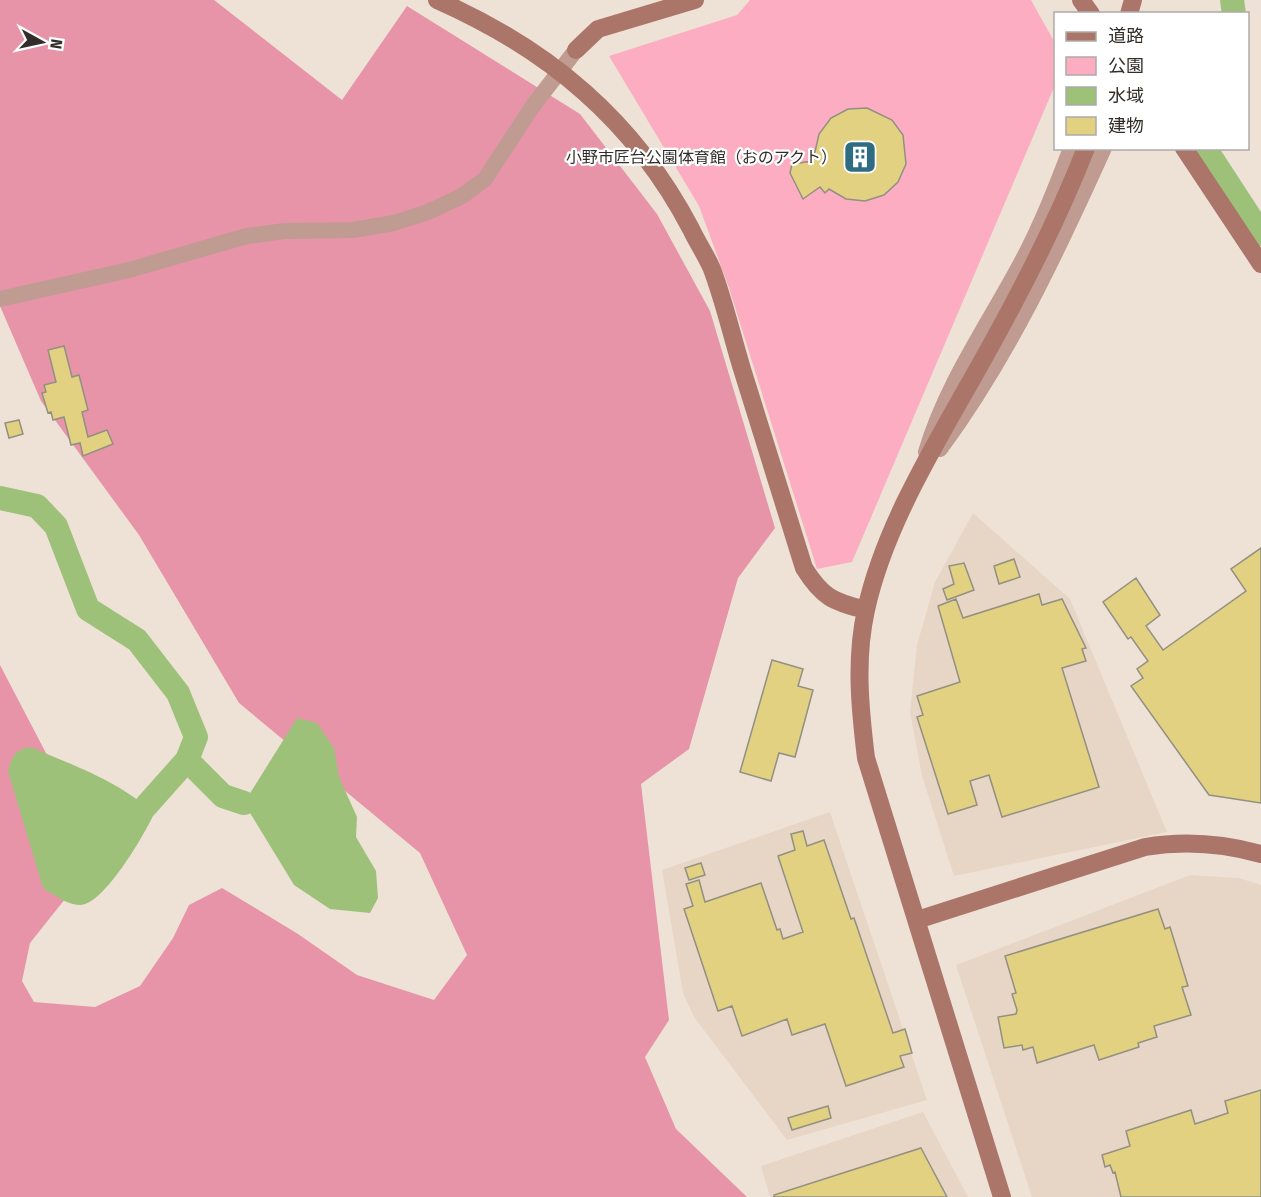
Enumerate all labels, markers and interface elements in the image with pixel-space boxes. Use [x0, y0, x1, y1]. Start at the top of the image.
north arrow [12, 12, 72, 72]
legend [1054, 12, 1249, 150]
text: 道路 [1108, 25, 1144, 47]
text: N [46, 38, 66, 50]
text: 公園 [1108, 55, 1144, 77]
text: 水域 [1108, 85, 1144, 107]
text: 建物 [1108, 115, 1144, 137]
building icon: 小野市匠台公園体育館（おのアクト） [842, 139, 878, 175]
place label: 小野市匠台公園体育館（おのアクト） [566, 148, 837, 167]

